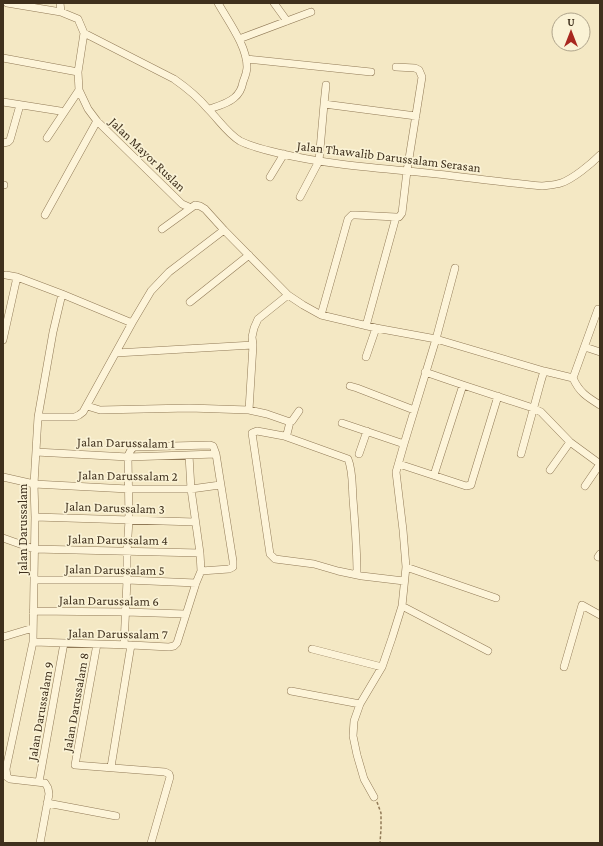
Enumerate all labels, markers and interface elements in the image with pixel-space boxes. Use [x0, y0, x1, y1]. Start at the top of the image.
north arrow [551, 12, 591, 52]
text: U [567, 16, 575, 28]
street label: Jalan Mayor Ruslan [106, 113, 189, 195]
street label: Jalan Thawalib Darussalam Serasan [295, 138, 482, 175]
street label: Jalan Darussalam 1 [76, 434, 175, 451]
street label: Jalan Darussalam 2 [77, 467, 178, 484]
street label: Jalan Darussalam [15, 483, 30, 576]
street label: Jalan Darussalam 3 [64, 498, 165, 517]
street label: Jalan Darussalam 4 [67, 531, 169, 548]
street label: Jalan Darussalam 5 [64, 561, 165, 578]
street label: Jalan Darussalam 6 [58, 592, 159, 609]
street label: Jalan Darussalam 7 [67, 625, 168, 642]
street label: Jalan Darussalam 8 [59, 651, 92, 754]
street label: Jalan Darussalam 9 [24, 661, 57, 763]

